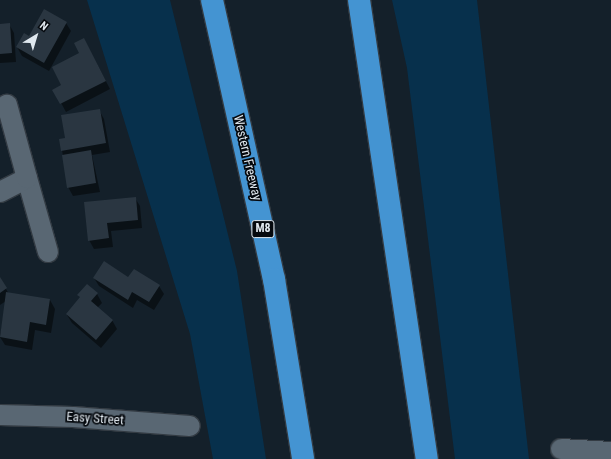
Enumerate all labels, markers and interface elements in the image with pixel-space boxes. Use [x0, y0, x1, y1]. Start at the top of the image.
north arrow [16, 16, 56, 56]
text: N [37, 19, 50, 33]
street label: Western Freeway [230, 114, 264, 202]
road number: M8 [251, 219, 275, 239]
street label: Easy Street [66, 409, 124, 429]

